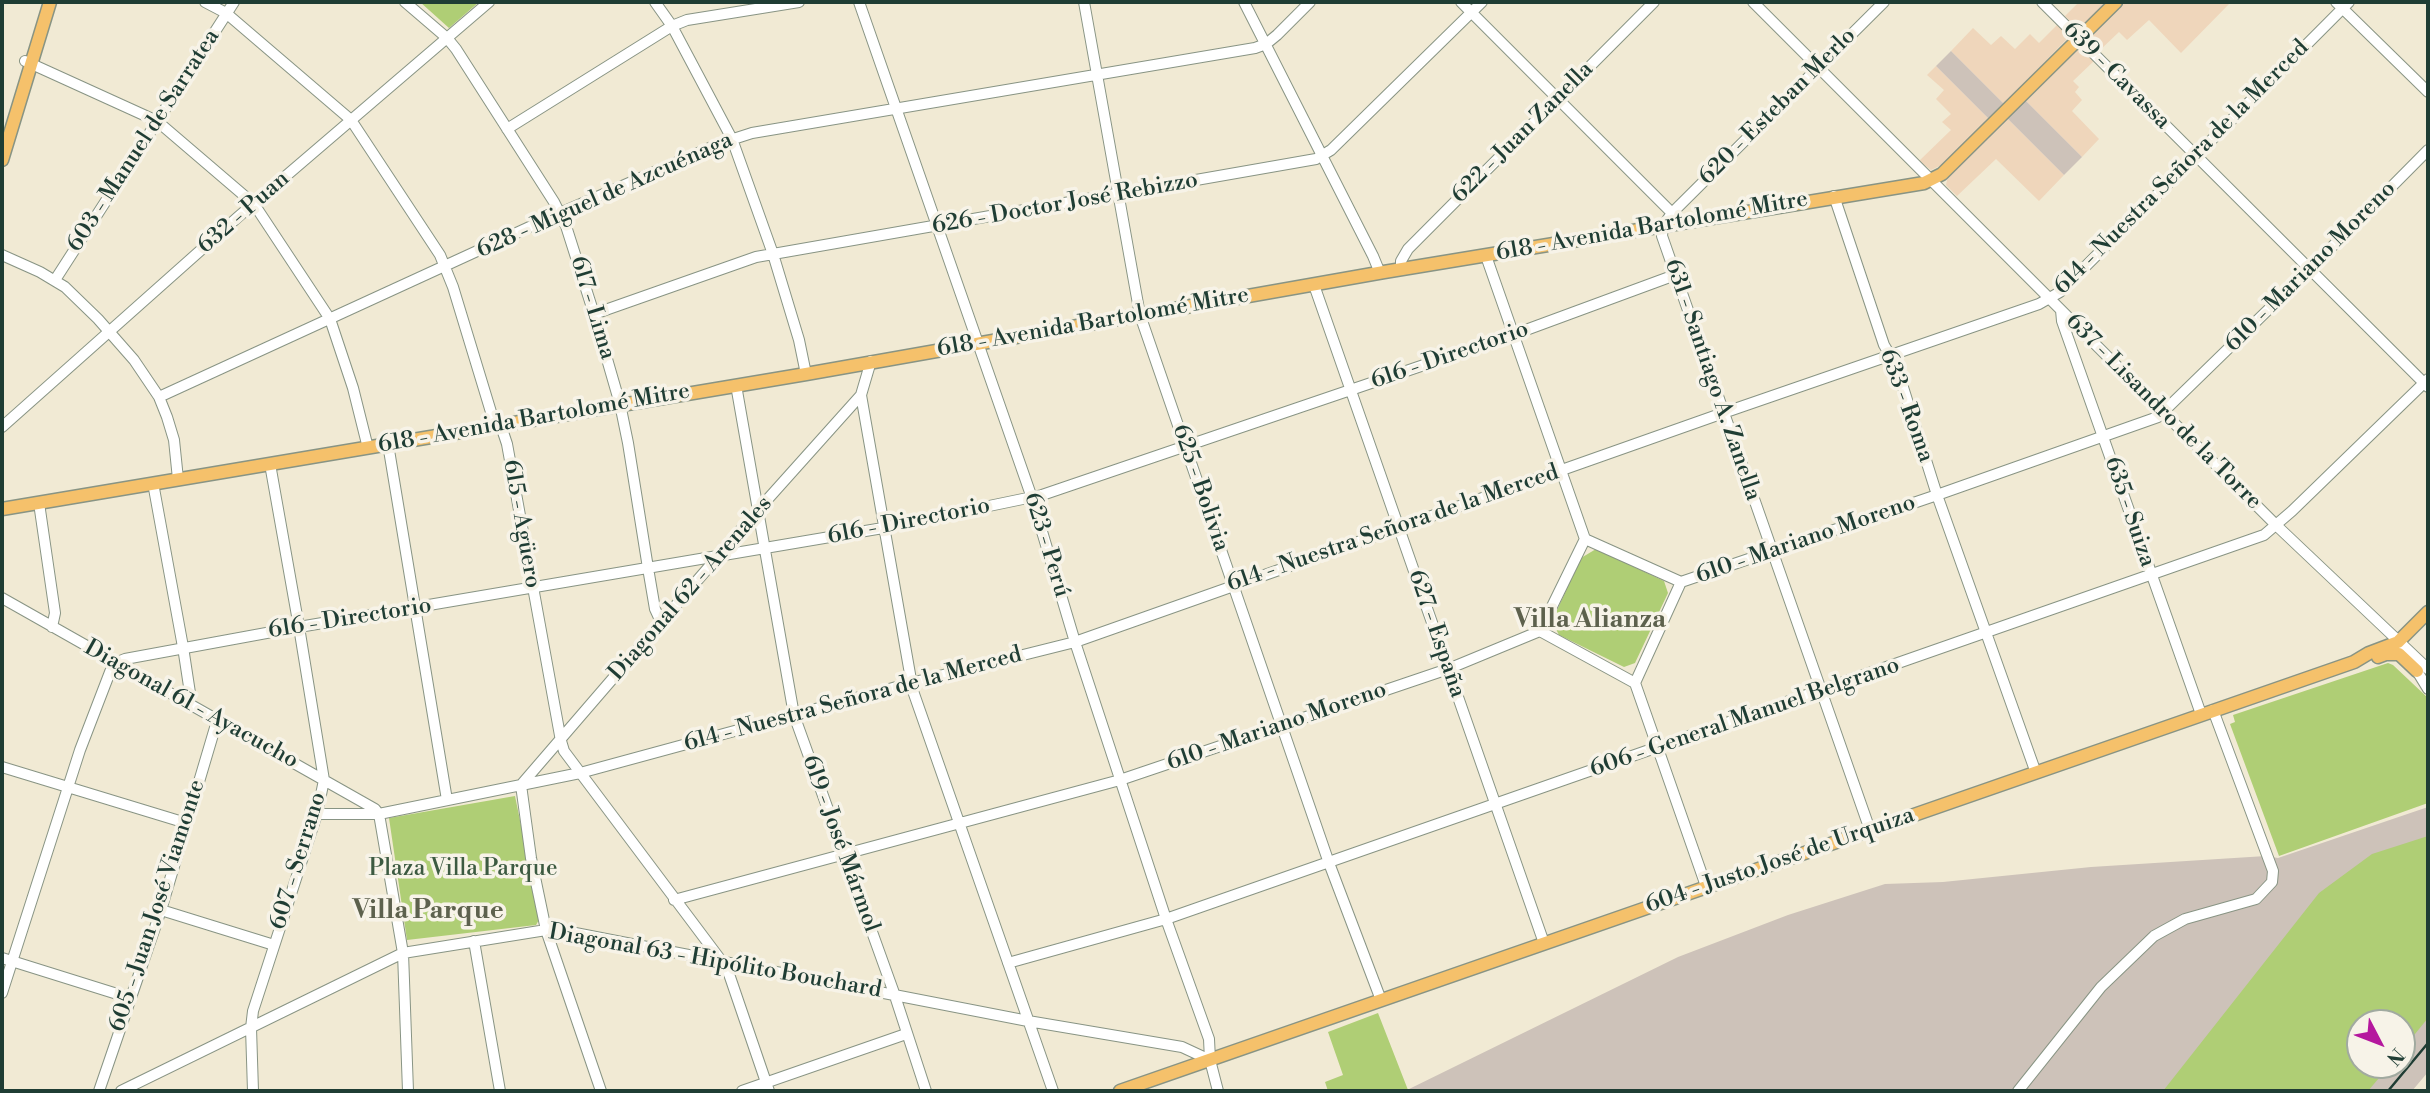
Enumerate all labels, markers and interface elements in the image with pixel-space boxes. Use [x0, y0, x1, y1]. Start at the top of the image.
street label: 639 - Cavassa [2056, 16, 2176, 136]
street label: 620 - Esteban Merlo [1694, 23, 1862, 191]
street label: 603 - Manuel de Sarratea [62, 25, 226, 257]
street label: 614 - Nuestra Señora de la Merced [2049, 35, 2315, 301]
street label: 622 - Juan Zanella [1446, 56, 1600, 210]
street label: 628 - Miguel de Azcuénaga [473, 127, 737, 265]
street label: 632 - Puan [192, 166, 296, 260]
street label: 626 - Doctor José Rebizzo [930, 167, 1200, 241]
street label: 610 - Mariano Moreno [2220, 176, 2402, 358]
street label: 618 - Avenida Bartolomé Mitre [1494, 186, 1810, 268]
street label: 617 - Lima [563, 253, 621, 363]
street label: 631 - Santiago A. Zanella [1658, 256, 1766, 504]
street label: 618 - Avenida Bartolomé Mitre [935, 282, 1251, 364]
street label: 637 - Lisandro de la Torre [2059, 308, 2267, 516]
street label: 616 - Directorio [1367, 316, 1533, 396]
street label: 633 - Roma [1873, 346, 1939, 466]
street label: 618 - Avenida Bartolomé Mitre [376, 378, 692, 460]
street label: 625 - Bolivia [1165, 421, 1235, 555]
street label: 635 - Suiza [2097, 453, 2161, 571]
street label: 615 - Agüero [496, 458, 546, 590]
street label: 614 - Nuestra Señora de la Merced [1224, 459, 1562, 599]
street label: 623 - Perú [1017, 489, 1075, 601]
street label: 610 - Mariano Moreno [1693, 489, 1919, 591]
street label: Diagonal 62 - Arenales [603, 491, 779, 687]
street label: 616 - Directorio [825, 493, 993, 551]
street label: 627 - España [1401, 566, 1471, 702]
street label: 616 - Directorio [266, 592, 434, 646]
district label: Villa Alianza [1514, 605, 1666, 637]
street label: Diagonal 61 - Ayacucho [79, 635, 303, 775]
street label: 614 - Nuestra Señora de la Merced [681, 642, 1025, 758]
street label: 606 - General Manuel Belgrano [1587, 652, 1903, 784]
street label: 610 - Mariano Moreno [1164, 676, 1390, 778]
street label: 619 - José Mármol [795, 752, 885, 936]
street label: 605 - Juan José Viamonte [104, 776, 212, 1036]
street label: 607 - Serrano [265, 789, 333, 933]
street label: 604 - Justo José de Urquiza [1642, 802, 1918, 920]
park label: Plaza Villa Parque [368, 855, 558, 883]
district label: Villa Parque [352, 896, 504, 928]
street label: Diagonal 63 - Hipólito Bouchard [546, 919, 884, 1005]
north arrow [2346, 1009, 2416, 1079]
text: N [2381, 1043, 2409, 1070]

